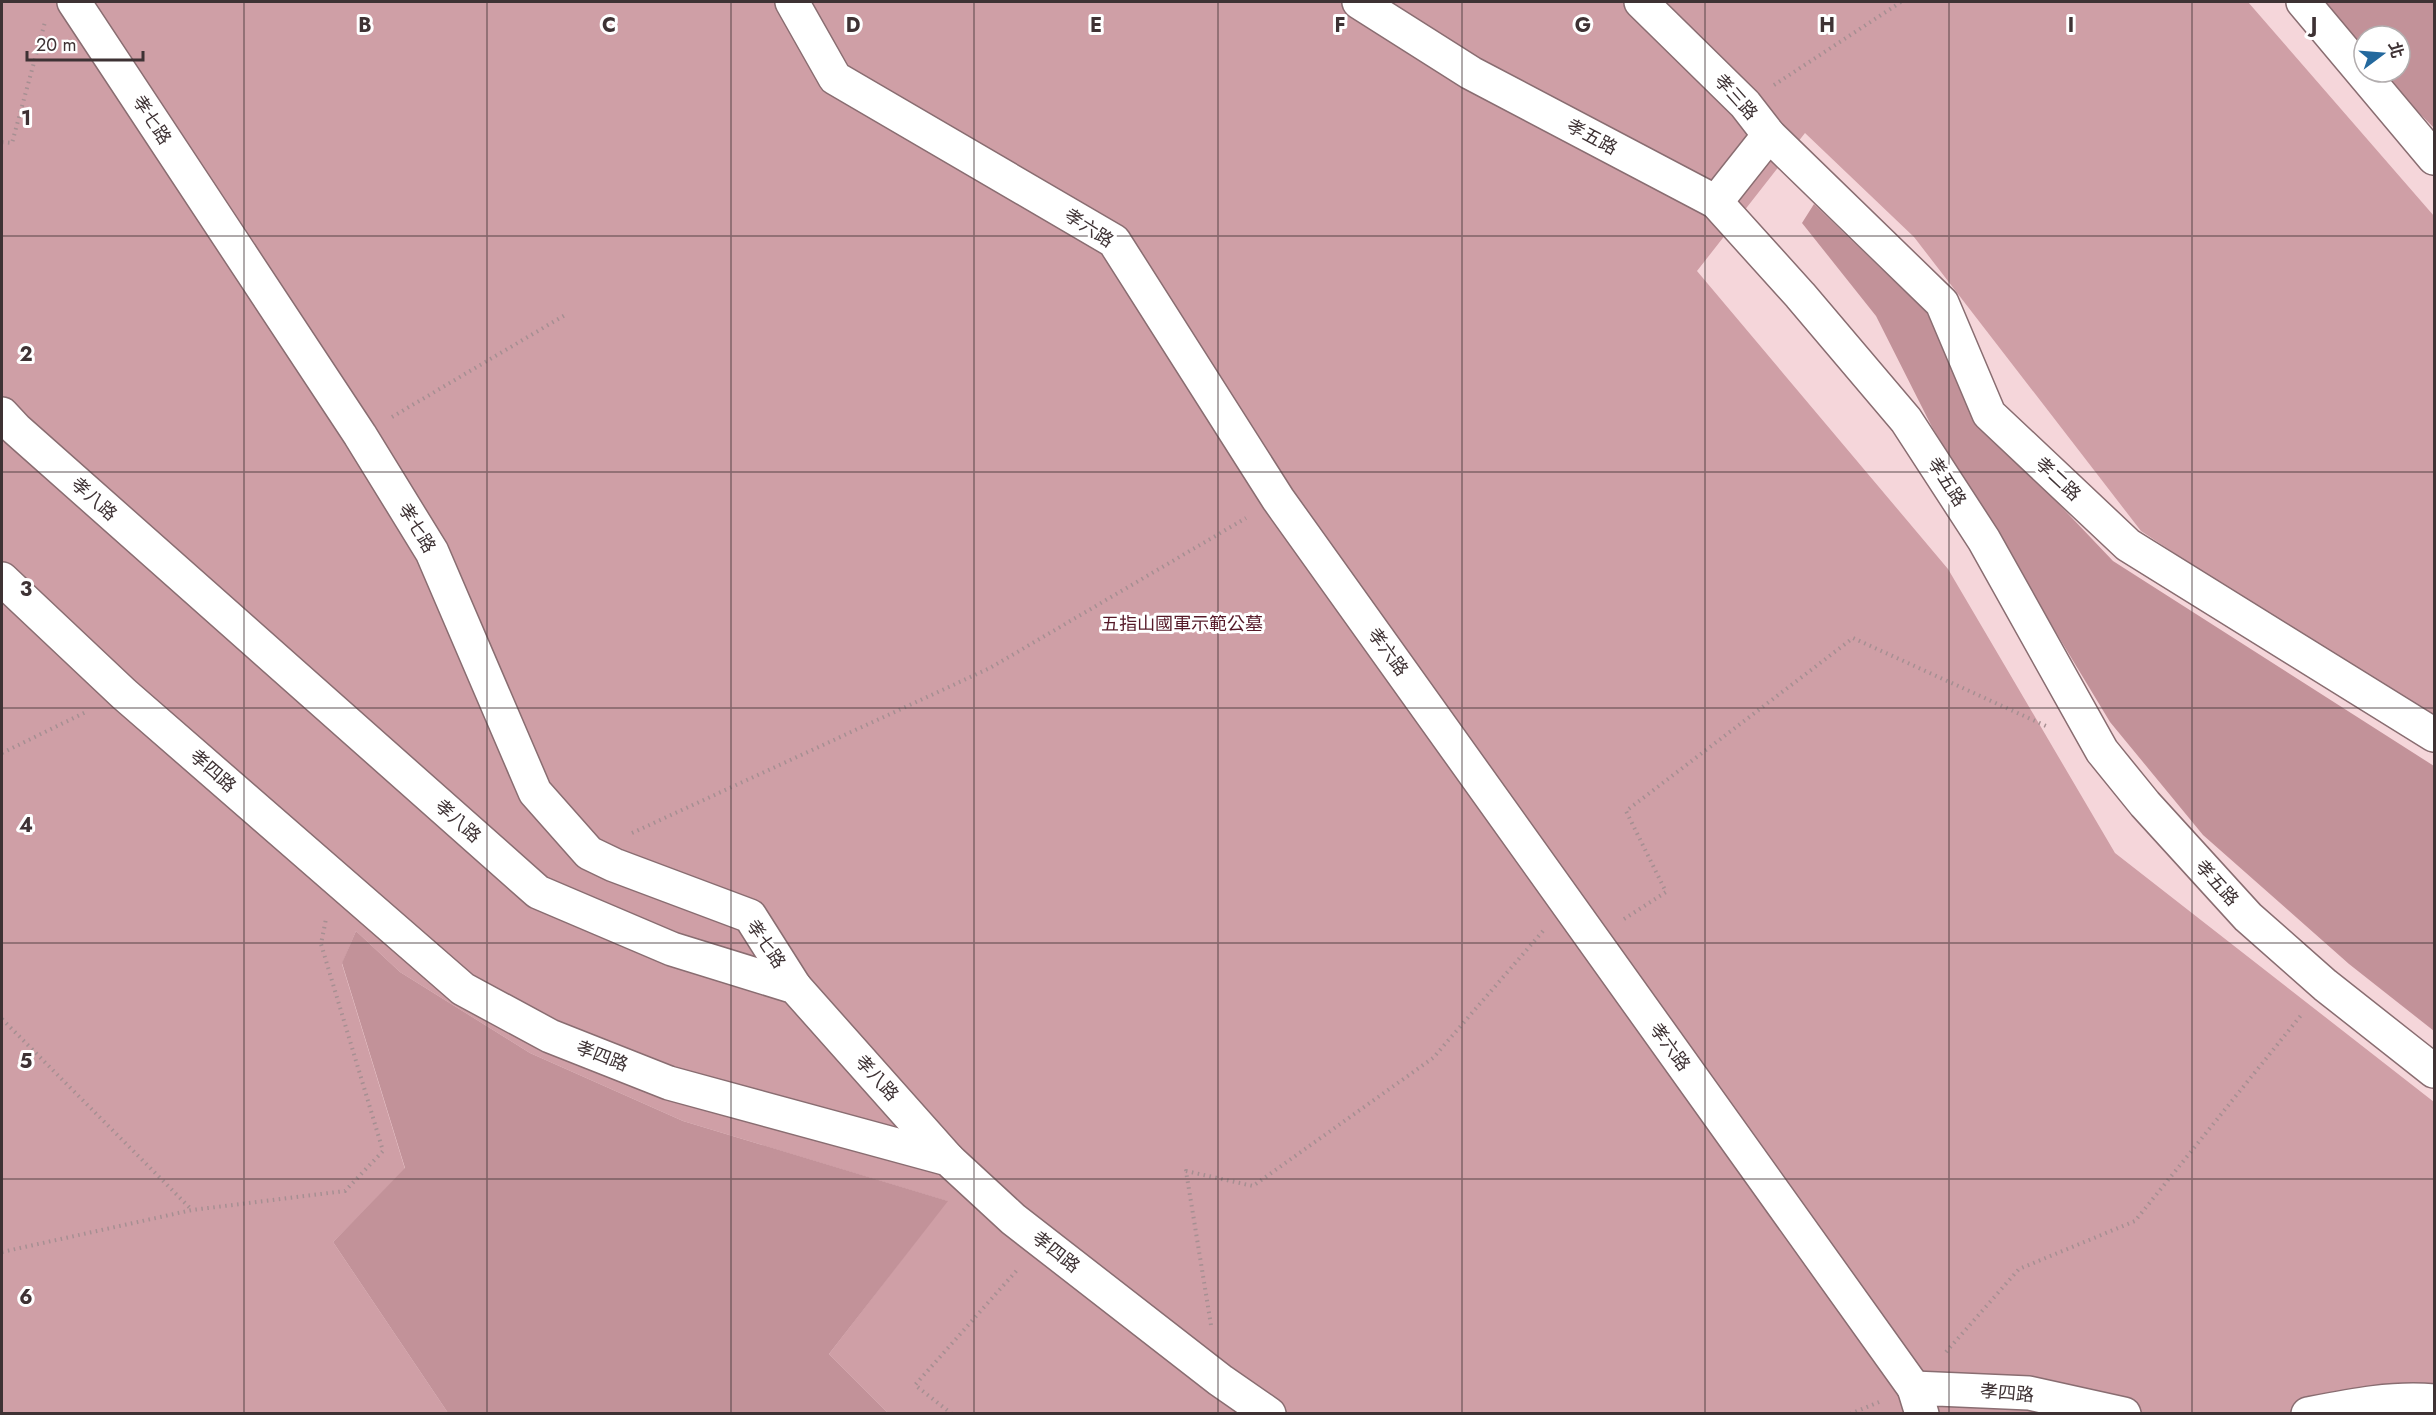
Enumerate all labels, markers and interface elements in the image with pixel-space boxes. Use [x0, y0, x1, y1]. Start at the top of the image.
text: B [358, 11, 372, 40]
text: C [602, 11, 616, 40]
text: D [846, 11, 860, 40]
text: E [1090, 11, 1102, 40]
text: F [1334, 11, 1346, 40]
text: G [1575, 11, 1591, 40]
text: H [1819, 11, 1835, 40]
text: I [2068, 11, 2074, 40]
text: J [2307, 11, 2317, 40]
scale bar [27, 24, 142, 62]
north arrow [2352, 24, 2412, 84]
text: 20 m [36, 32, 76, 58]
text: 北 [2383, 39, 2409, 61]
street label: 孝三路 [1708, 68, 1764, 126]
street label: 孝七路 [126, 90, 178, 150]
text: 1 [21, 104, 31, 133]
street label: 孝五路 [1562, 113, 1622, 161]
street label: 孝六路 [1059, 202, 1119, 254]
text: 2 [19, 340, 33, 369]
street label: 孝二路 [2029, 451, 2087, 507]
street label: 孝五路 [1921, 452, 1973, 512]
street label: 孝八路 [65, 471, 123, 527]
street label: 孝七路 [392, 498, 442, 558]
text: 3 [20, 575, 32, 604]
park label: 五指山國軍示範公墓 [1101, 611, 1263, 637]
street label: 孝六路 [1362, 623, 1414, 681]
street label: 孝四路 [184, 743, 242, 799]
street label: 孝八路 [429, 793, 487, 849]
text: 4 [19, 811, 33, 840]
street label: 孝五路 [2189, 854, 2245, 912]
street label: 孝七路 [740, 914, 792, 974]
street label: 孝六路 [1644, 1018, 1696, 1076]
street label: 孝四路 [572, 1034, 632, 1078]
text: 5 [20, 1047, 33, 1076]
street label: 孝八路 [849, 1049, 905, 1107]
street label: 孝四路 [1027, 1225, 1085, 1279]
text: 6 [19, 1283, 33, 1312]
street label: 孝四路 [1979, 1378, 2035, 1408]

